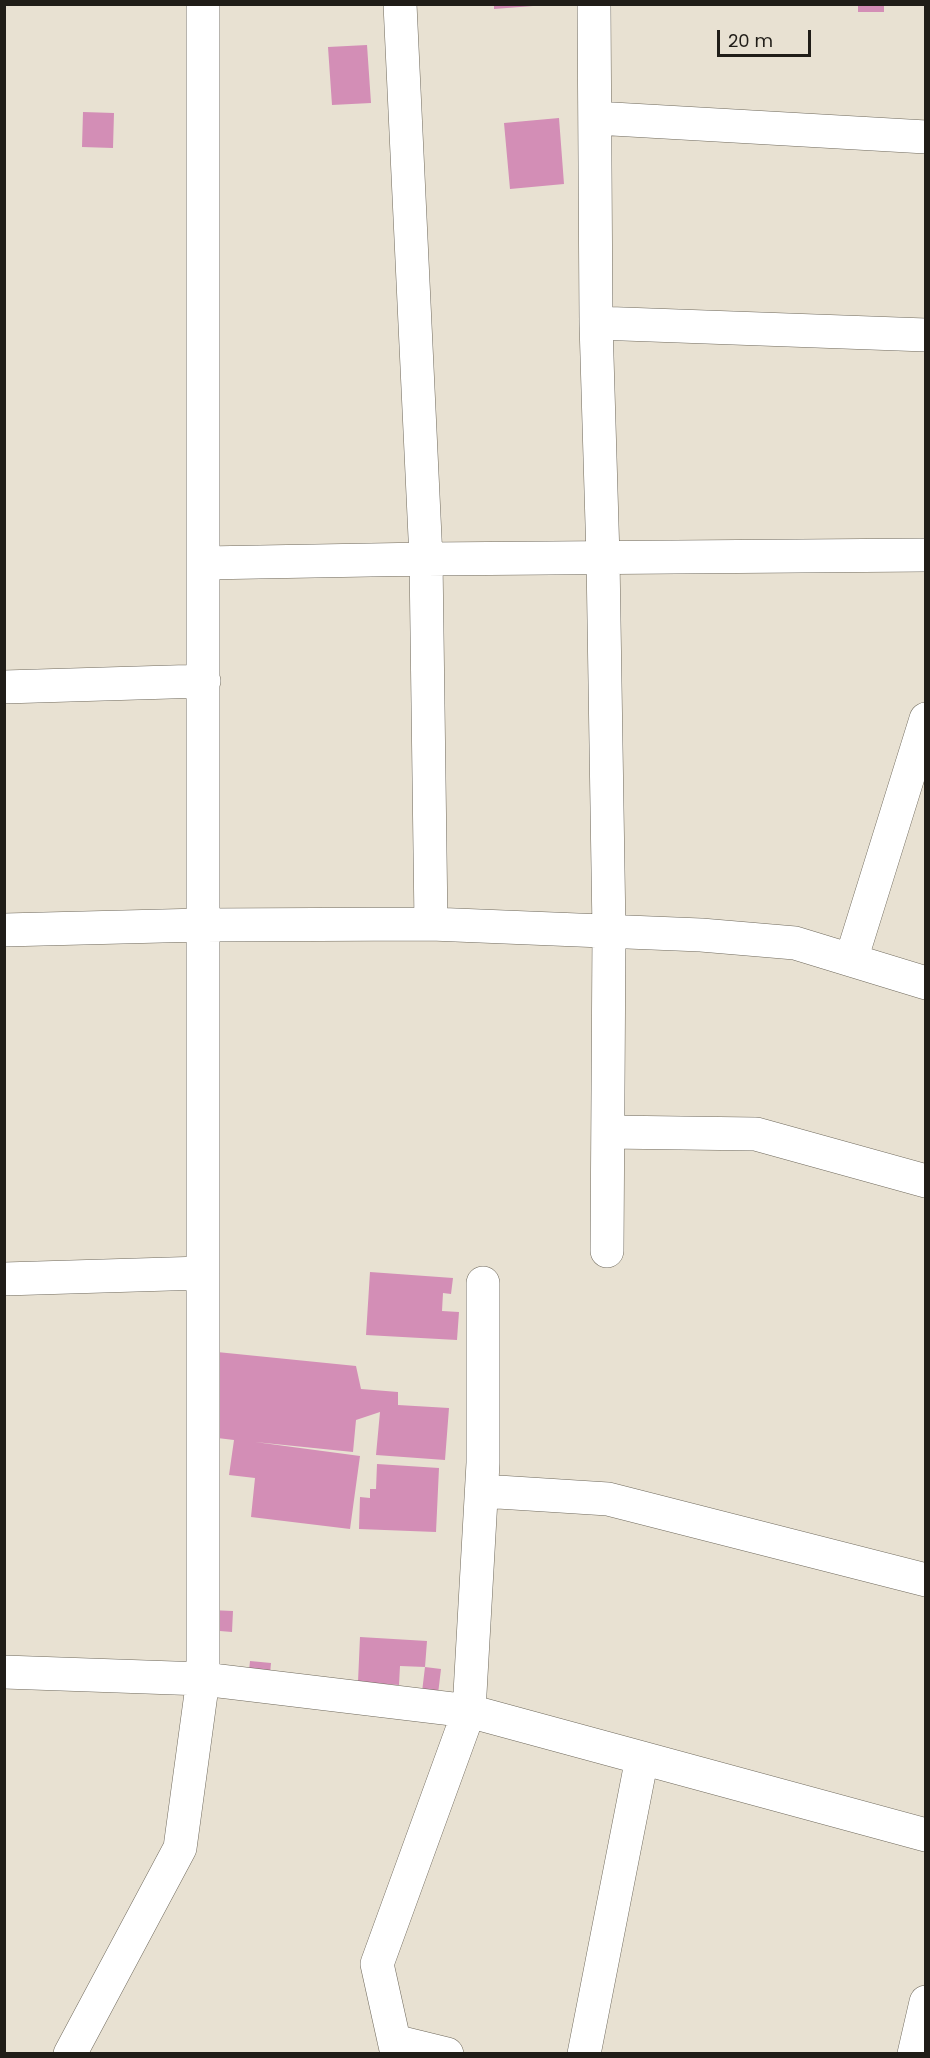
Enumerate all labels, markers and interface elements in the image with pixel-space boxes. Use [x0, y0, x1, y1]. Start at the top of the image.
scale bar [720, 18, 814, 56]
text: 20 m [728, 28, 773, 53]

